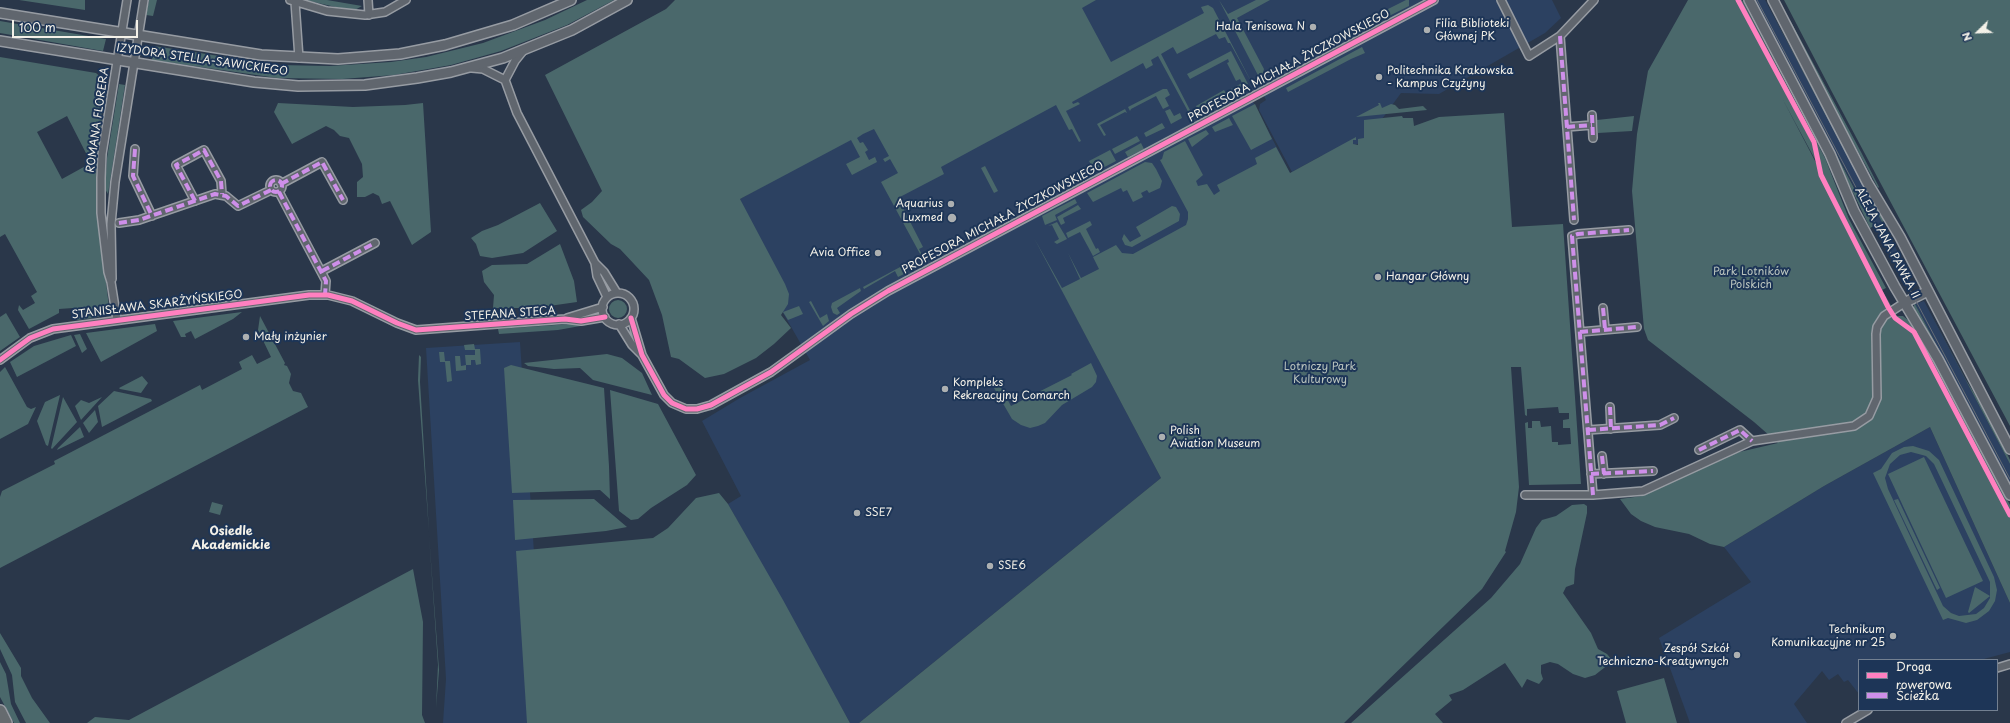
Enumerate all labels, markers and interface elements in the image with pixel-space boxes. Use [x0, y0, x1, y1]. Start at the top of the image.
street label: PROFESORA MICHAŁA ŻYCZKOWSKIEGO [1186, 7, 1392, 125]
scale bar [14, 12, 140, 38]
north arrow [1958, 12, 1998, 52]
place label: Filia Biblioteki Głównej PK [1435, 17, 1509, 43]
text: 100 m [19, 18, 56, 36]
place label: Hala Tenisowa N [1216, 20, 1305, 34]
marker: Hala Tenisowa N [1308, 22, 1318, 32]
marker: Filia Biblioteki Głównej PK [1422, 25, 1432, 35]
text: N [1957, 30, 1976, 44]
street label: IZYDORA STELLA-SAWICKIEGO [115, 41, 289, 79]
place label: Politechnika Krakowska - Kampus Czyżyny [1387, 64, 1513, 90]
street label: ROMANA FLORERA [84, 66, 112, 174]
marker: Politechnika Krakowska - Kampus Czyżyny [1374, 72, 1384, 82]
street label: PROFESORA MICHAŁA ŻYCZKOWSKIEGO [900, 159, 1106, 277]
street label: ALEJA JANA PAWŁA II [1852, 185, 1922, 301]
place label: Aquarius [896, 197, 943, 211]
marker: Aquarius [946, 199, 956, 209]
place label: Luxmed [902, 211, 943, 225]
marker: Luxmed [946, 212, 958, 224]
place label: Avia Office [810, 246, 870, 260]
marker: Avia Office [873, 248, 883, 258]
park label: Park Lotników Polskich [1713, 265, 1789, 291]
place label: Hangar Główny [1386, 270, 1469, 284]
marker: Hangar Główny [1373, 272, 1383, 282]
street label: STANISŁAWA SKARŻYŃSKIEGO [71, 288, 243, 322]
street label: STEFANA STECA [464, 304, 556, 324]
place label: Mały inżynier [254, 330, 327, 344]
marker: Mały inżynier [241, 332, 251, 342]
park label: Lotniczy Park Kulturowy [1284, 360, 1356, 386]
place label: Kompleks Rekreacyjny Comarch [953, 376, 1070, 402]
marker: Kompleks Rekreacyjny Comarch [940, 384, 950, 394]
place label: Polish Aviation Museum [1170, 424, 1260, 450]
marker: Polish Aviation Museum [1157, 432, 1167, 442]
place label: SSE7 [865, 506, 892, 520]
marker: SSE7 [852, 508, 862, 518]
district label: Osiedle Akademickie [192, 525, 270, 553]
place label: SSE6 [998, 559, 1026, 573]
marker: SSE6 [985, 561, 995, 571]
place label: Technikum Komunikacyjne nr 25 [1771, 623, 1885, 649]
marker: Technikum Komunikacyjne nr 25 [1888, 631, 1898, 641]
place label: Zespół Szkół Techniczno-Kreatywnych [1597, 642, 1729, 668]
marker: Zespół Szkół Techniczno-Kreatywnych [1732, 650, 1742, 660]
text: Droga rowerowa [1896, 657, 1952, 693]
legend [1858, 659, 1998, 711]
text: Ścieżka [1896, 686, 1939, 704]

